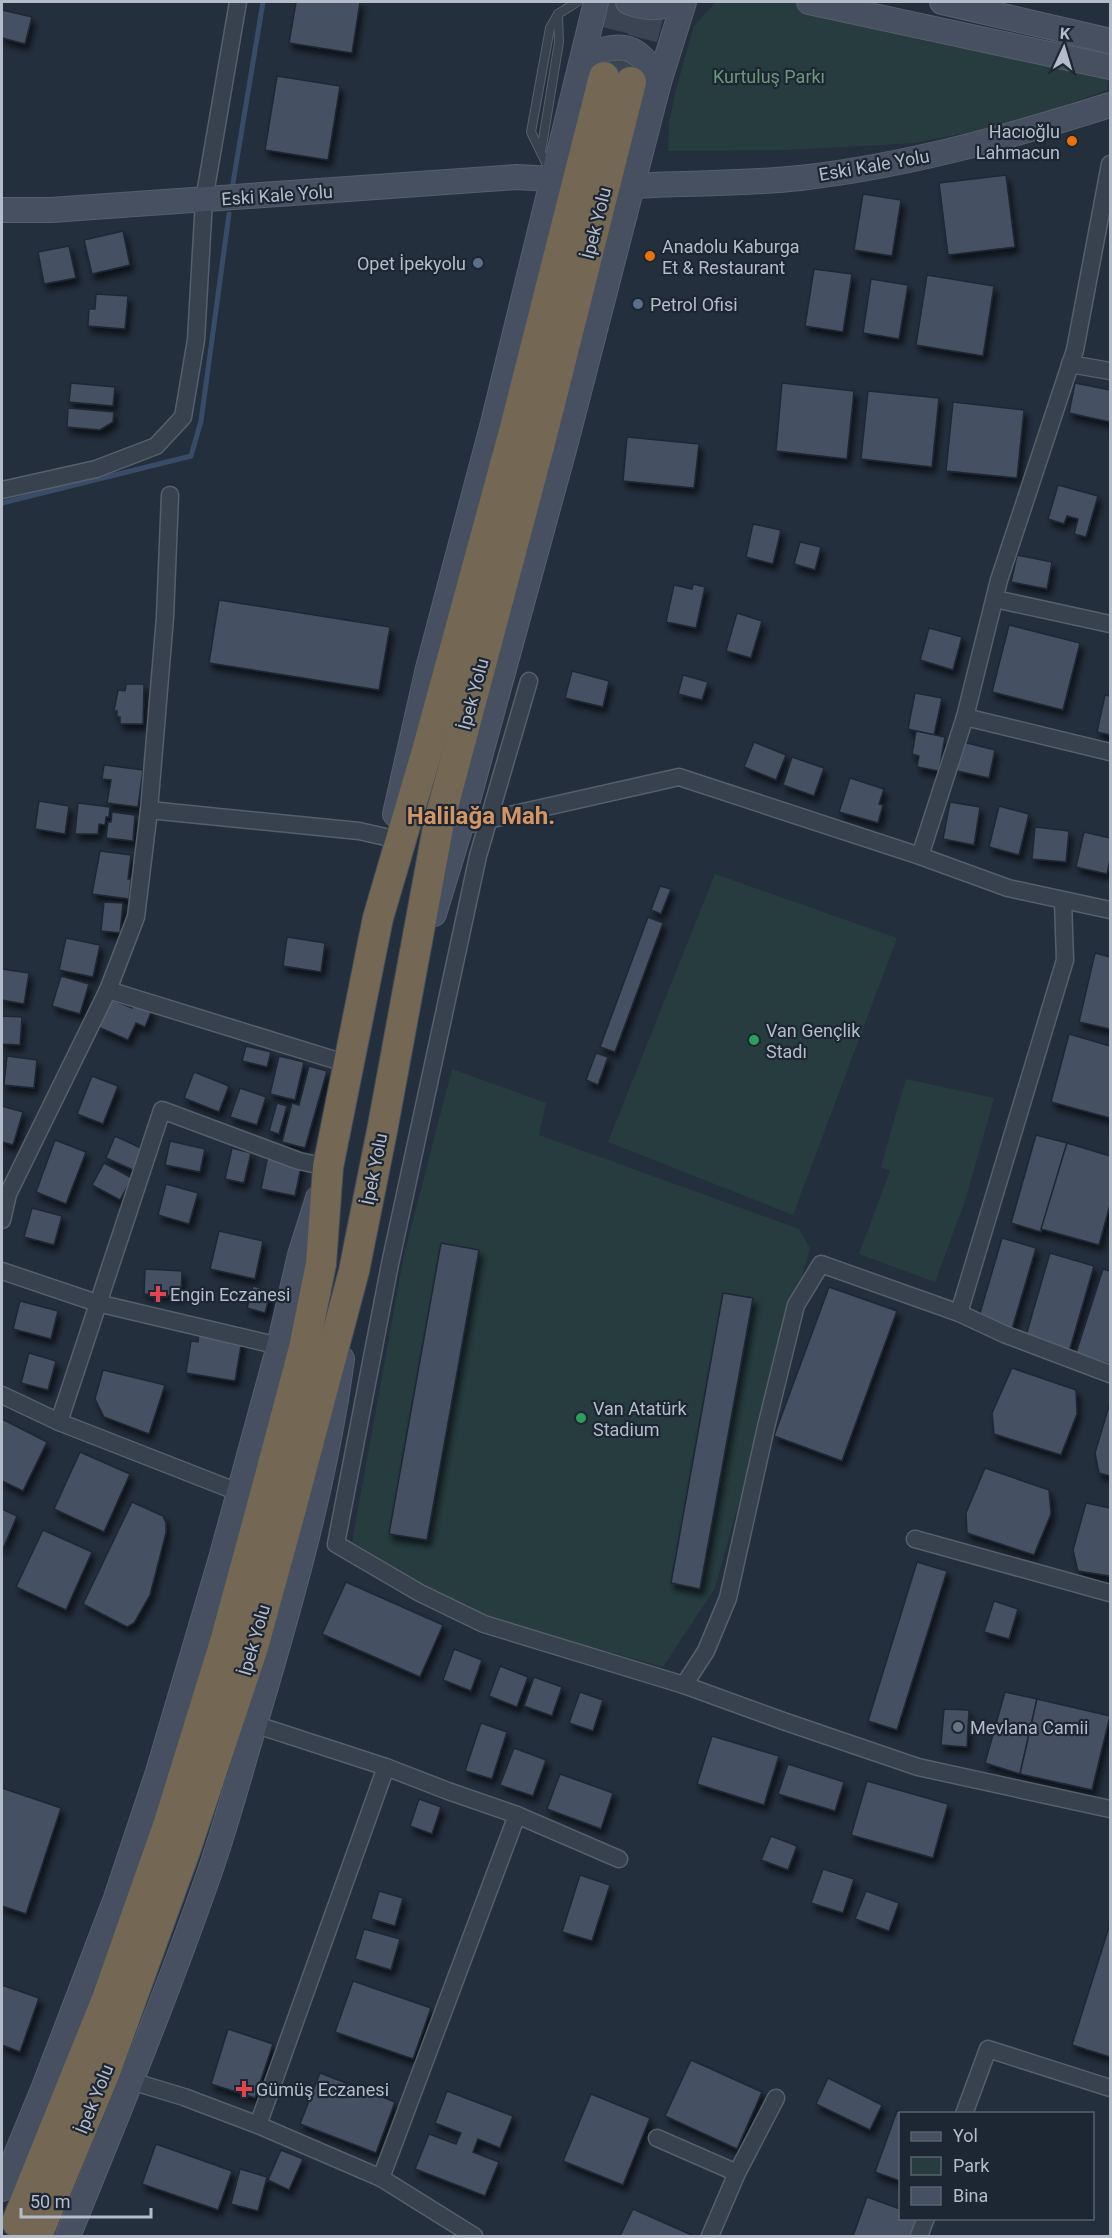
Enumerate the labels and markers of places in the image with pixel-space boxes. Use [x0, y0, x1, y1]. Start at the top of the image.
place label: Hacıoğlu Lahmacun [976, 121, 1060, 163]
marker: Hacıoğlu Lahmacun [1065, 134, 1079, 148]
place label: Anadolu Kaburga Et & Restaurant [662, 236, 800, 278]
marker: Anadolu Kaburga Et & Restaurant [643, 249, 657, 263]
place label: Opet İpekyolu [357, 253, 466, 274]
marker: Opet İpekyolu [471, 256, 485, 270]
place label: Petrol Ofisi [650, 294, 738, 315]
marker: Petrol Ofisi [631, 297, 645, 311]
place label: Van Gençlik Stadı [766, 1020, 861, 1062]
marker: Van Gençlik Stadı [747, 1033, 761, 1047]
place label: Engin Eczanesi [170, 1284, 290, 1305]
marker: Engin Eczanesi [151, 1287, 165, 1301]
place label: Van Atatürk Stadium [593, 1398, 687, 1440]
marker: Van Atatürk Stadium [574, 1411, 588, 1425]
place label: Mevlana Camii [970, 1717, 1088, 1738]
marker: Mevlana Camii [951, 1720, 965, 1734]
place label: Gümüş Eczanesi [256, 2079, 389, 2100]
marker: Gümüş Eczanesi [237, 2082, 251, 2096]

